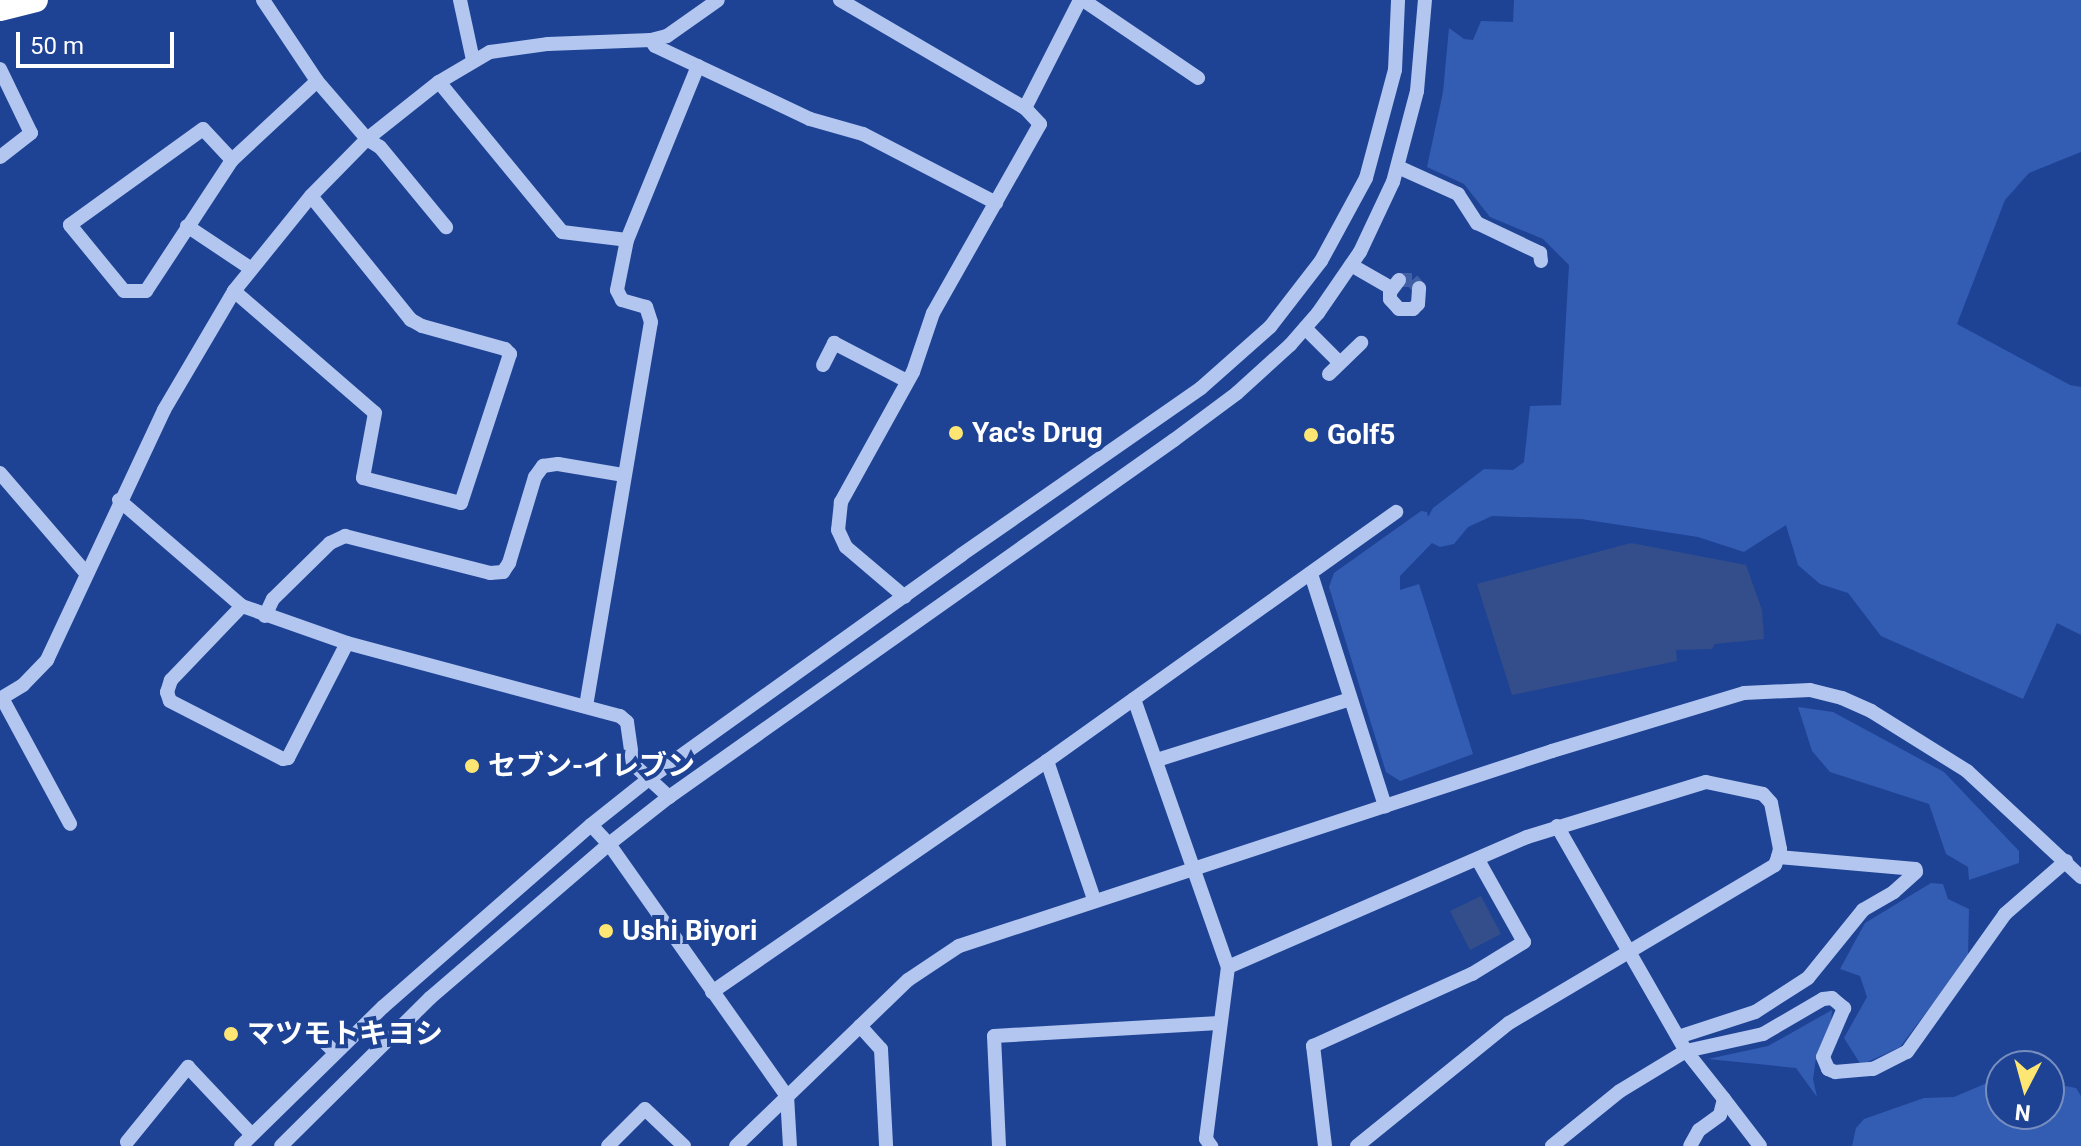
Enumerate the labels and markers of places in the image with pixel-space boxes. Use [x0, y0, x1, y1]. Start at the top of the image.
place label: Yac's Drug [972, 416, 1103, 450]
place label: Golf5 [1327, 418, 1395, 452]
marker: Yac's Drug [947, 424, 965, 442]
marker: Golf5 [1302, 426, 1320, 444]
place label: セブン-イレブン [488, 749, 695, 783]
marker: セブン-イレブン [463, 757, 481, 775]
place label: Ushi Biyori [622, 914, 758, 948]
marker: Ushi Biyori [597, 922, 615, 940]
place label: マツモトキヨシ [247, 1017, 443, 1051]
marker: マツモトキヨシ [222, 1025, 240, 1043]

